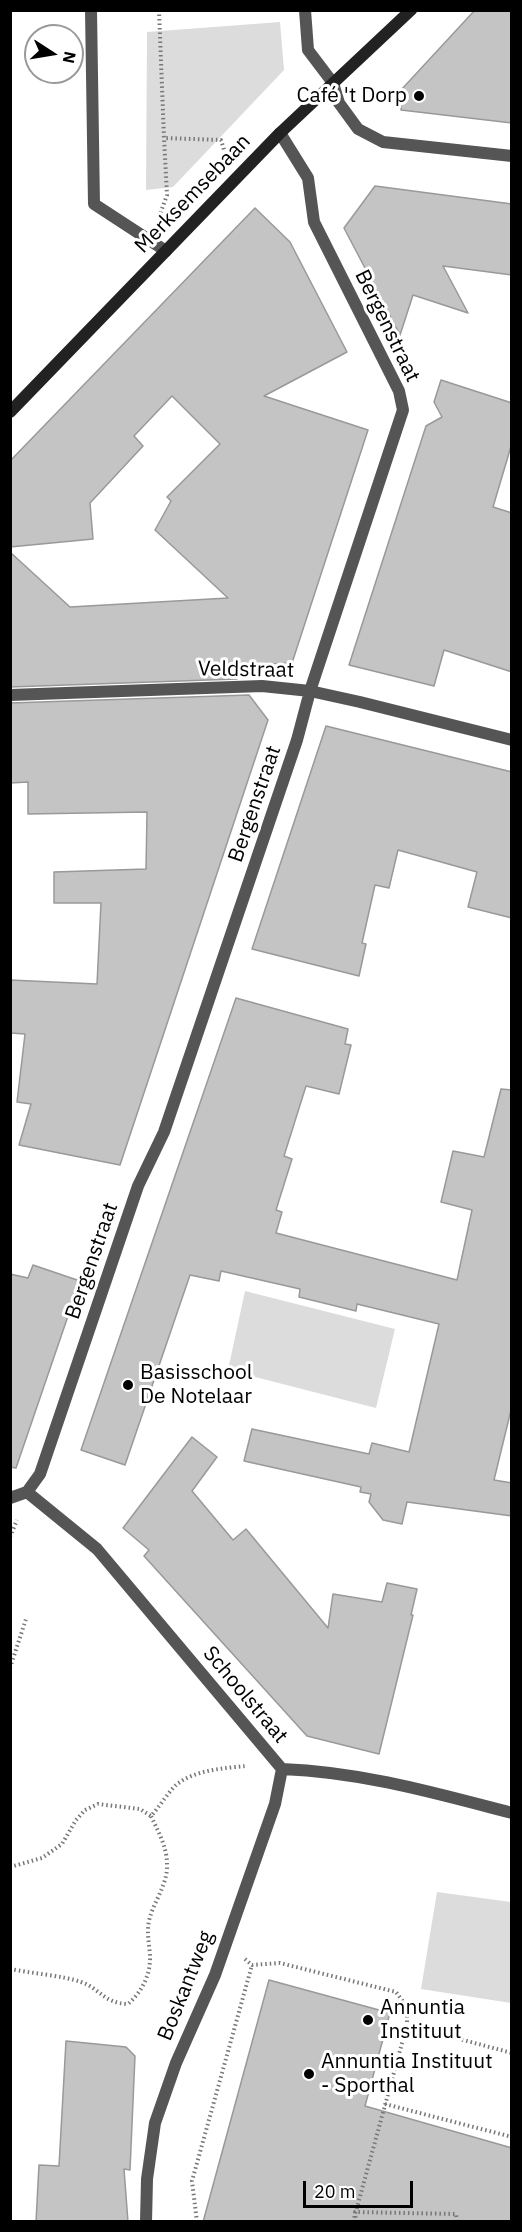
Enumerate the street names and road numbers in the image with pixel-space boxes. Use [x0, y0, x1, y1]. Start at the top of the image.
street label: Merksemsebaan [130, 129, 256, 259]
street label: Bergenstraat [349, 266, 425, 386]
street label: Veldstraat [198, 657, 294, 683]
street label: Bergenstraat [223, 742, 287, 866]
street label: Bergenstraat [60, 1199, 124, 1323]
street label: Schoolstraat [197, 1641, 293, 1749]
street label: Boskantweg [153, 1928, 219, 2044]

